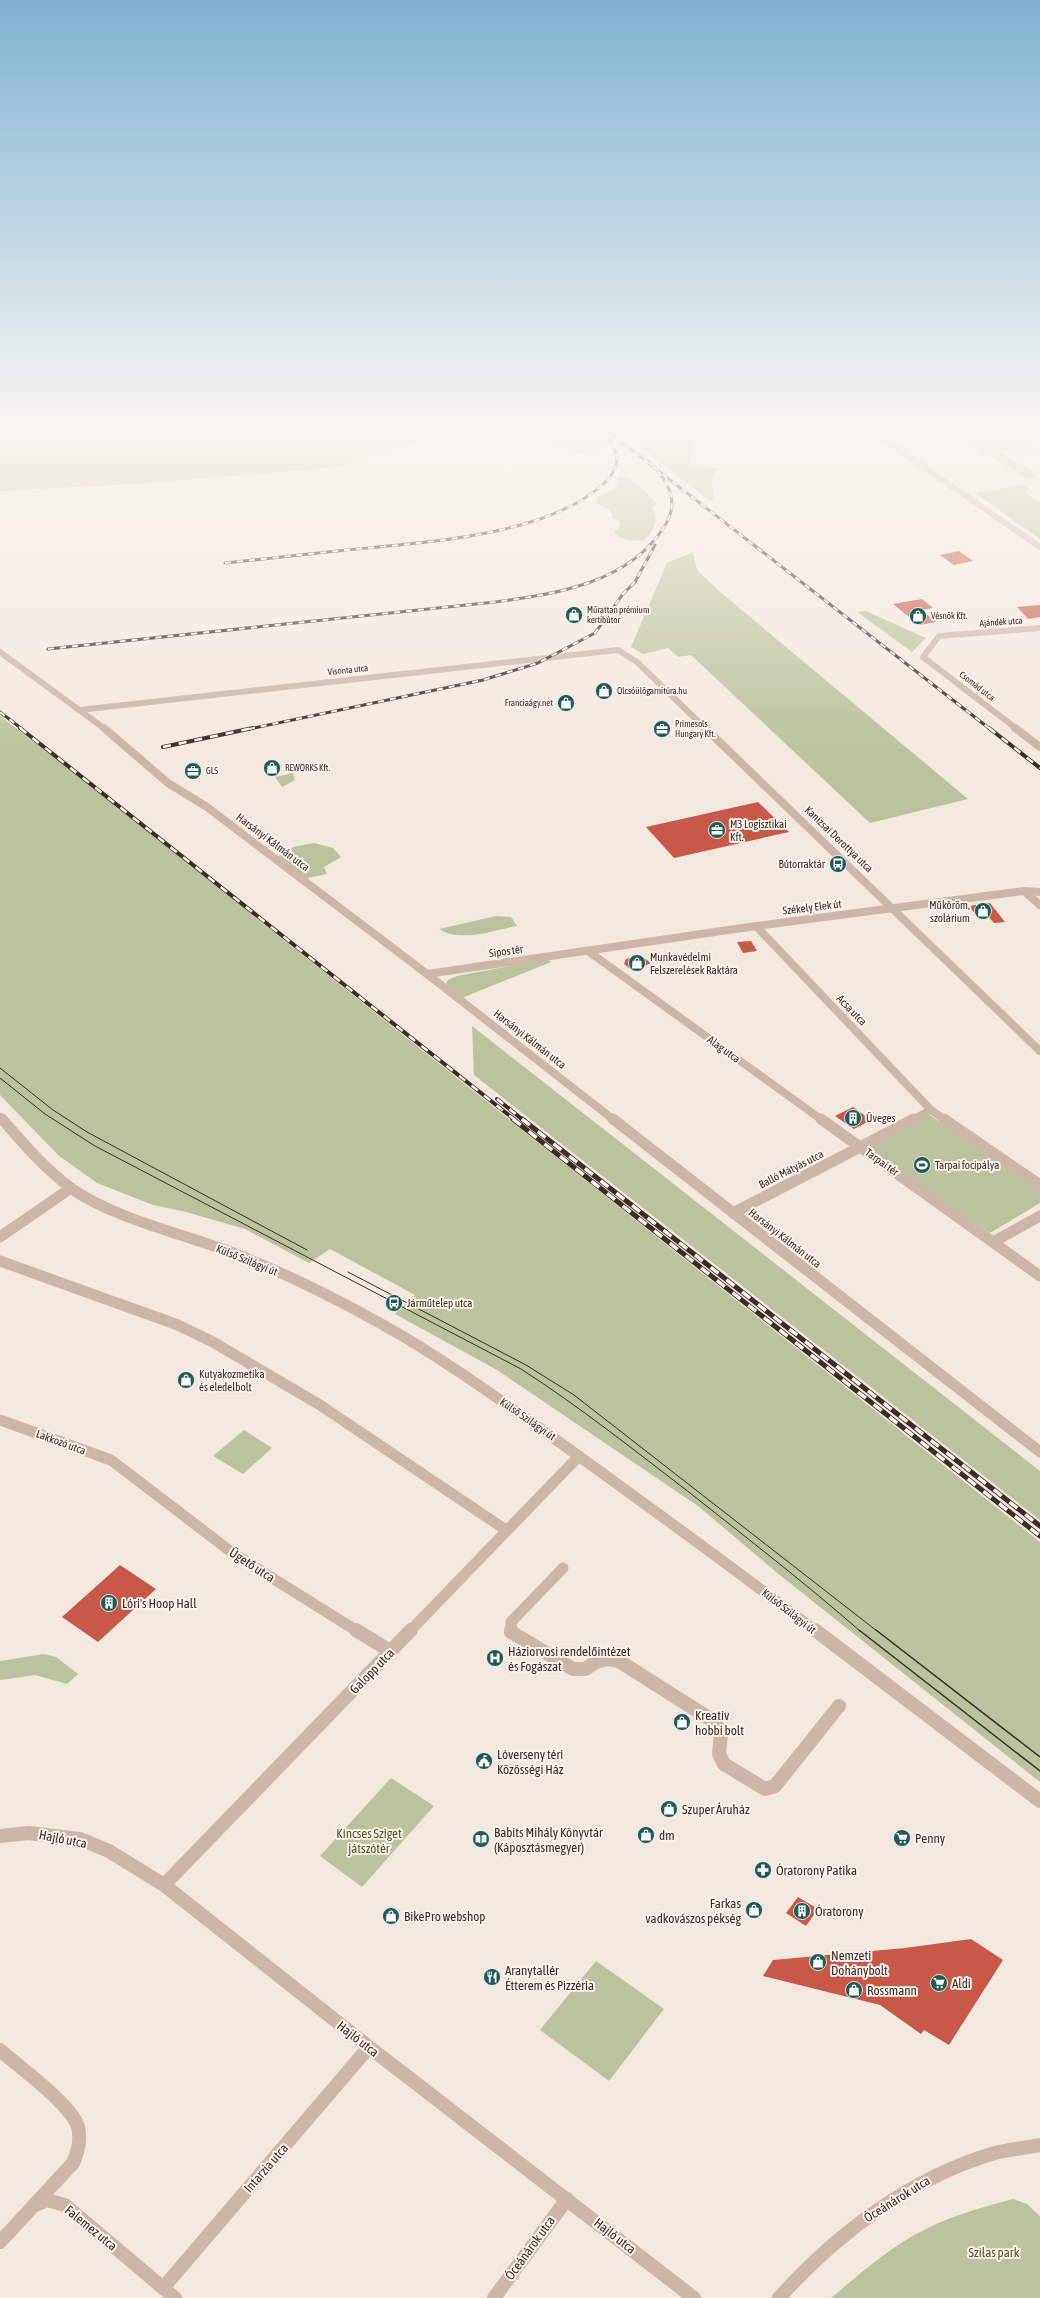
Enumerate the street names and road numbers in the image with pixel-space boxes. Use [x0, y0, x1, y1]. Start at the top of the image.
street label: Ajándék utca [979, 616, 1023, 628]
street label: Visonta utca [327, 663, 369, 677]
street label: Csomád utca [957, 669, 997, 703]
street label: Kanizsai Dorottya utca [803, 803, 875, 875]
street label: Harsányi Kálmán utca [234, 811, 312, 873]
street label: Székely Elek út [782, 897, 842, 917]
street label: Sipos tér [488, 943, 525, 959]
street label: Acsa utca [835, 992, 869, 1028]
street label: Harsányi Kálmán utca [492, 1007, 568, 1071]
street label: Alag utca [705, 1033, 743, 1065]
street label: Tarpai tér [863, 1146, 902, 1178]
street label: Balló Mátyás utca [757, 1148, 825, 1190]
street label: Harsányi Kálmán utca [747, 1206, 823, 1270]
street label: Külső Szilágyi út [215, 1242, 279, 1278]
street label: Külső Szilágyi út [498, 1395, 558, 1443]
street label: Lakkozó utca [35, 1427, 87, 1457]
street label: Ügető utca [226, 1545, 278, 1585]
street label: Külső Szilágyi út [760, 1586, 818, 1636]
street label: Galopp utca [347, 1645, 397, 1697]
street label: Hajló utca [38, 1827, 88, 1851]
street label: Hajló utca [334, 2018, 382, 2060]
street label: Intarzia utca [241, 2141, 291, 2195]
street label: Óceánárok utca [861, 2173, 933, 2225]
street label: Falemez utca [62, 2202, 120, 2254]
street label: Óceánárok utca [502, 2213, 558, 2283]
street label: Hajló utca [591, 2215, 639, 2257]

